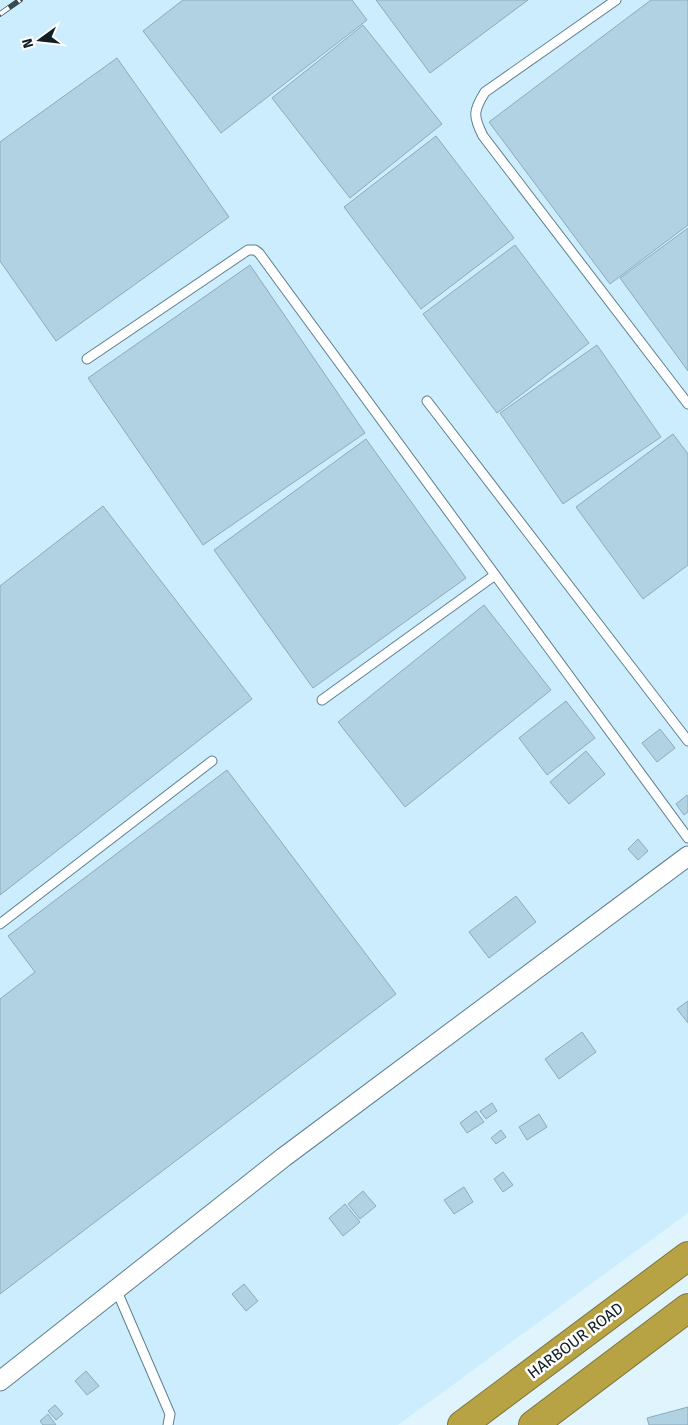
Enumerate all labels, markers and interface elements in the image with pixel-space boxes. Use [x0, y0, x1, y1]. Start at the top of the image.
north arrow [15, 15, 65, 65]
text: N [19, 37, 37, 50]
street label: HARBOUR ROAD [524, 1298, 627, 1383]

